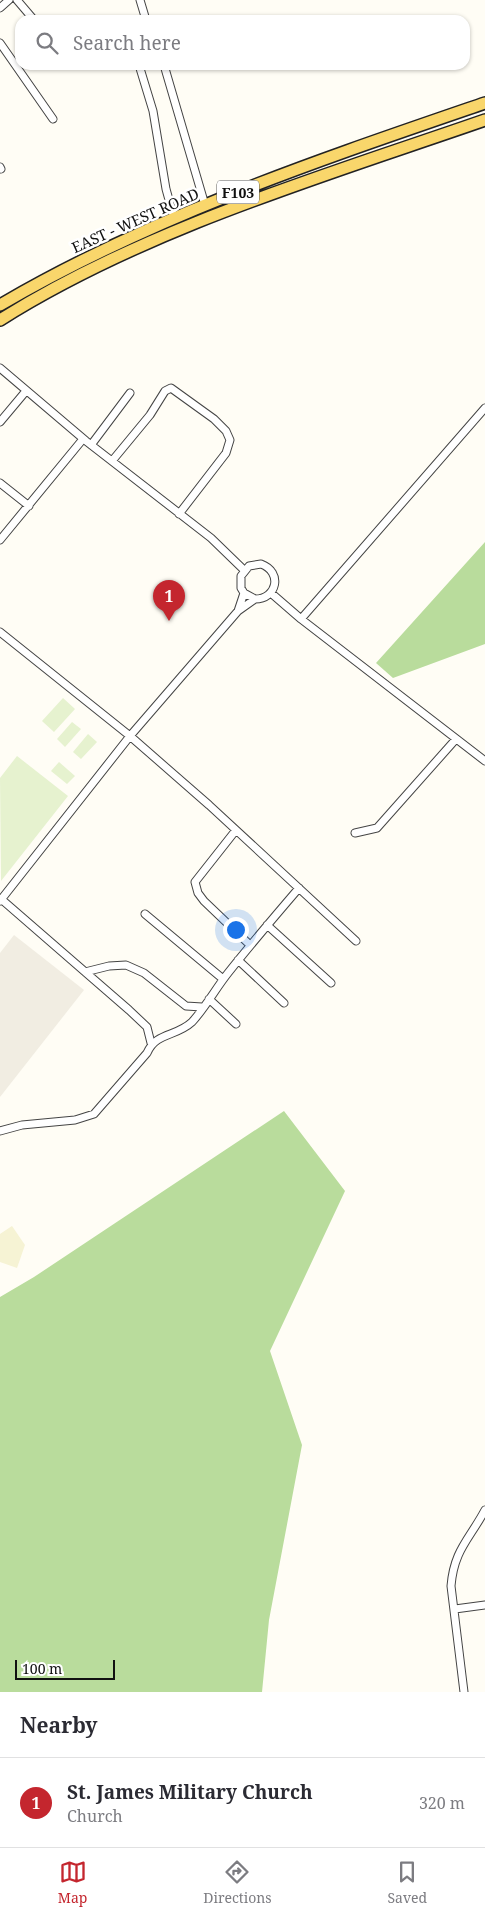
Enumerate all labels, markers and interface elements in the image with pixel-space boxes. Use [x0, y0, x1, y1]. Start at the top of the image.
search box [15, 15, 470, 70]
icon: search [33, 29, 61, 57]
text: Search here [73, 30, 181, 56]
road number: F103 [217, 180, 259, 203]
street label: EAST - WEST ROAD [68, 183, 202, 257]
pin: 1 [153, 580, 185, 621]
your location [223, 917, 249, 943]
scale bar [15, 1657, 115, 1680]
text: 100 m [22, 1659, 62, 1678]
text: Nearby [20, 1711, 98, 1739]
text: St. James Military Church [67, 1779, 313, 1805]
text: 1 [31, 1792, 41, 1814]
text: 320 m [419, 1792, 465, 1814]
text: Church [67, 1805, 123, 1827]
tab: Map [58, 1858, 87, 1907]
tab: Directions [203, 1858, 272, 1907]
tab: Saved [387, 1858, 427, 1907]

